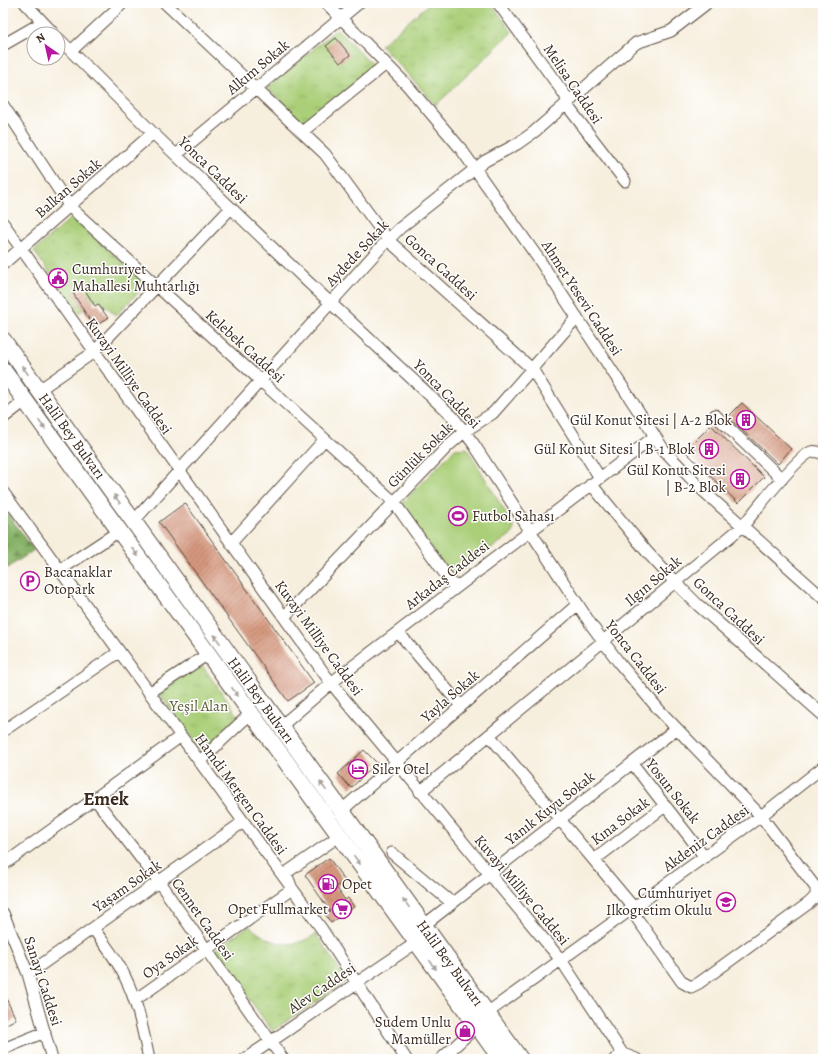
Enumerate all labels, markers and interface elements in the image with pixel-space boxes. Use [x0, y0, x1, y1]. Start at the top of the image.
north arrow [26, 26, 66, 66]
text: N [33, 30, 48, 47]
street label: Alkım Sokak [222, 35, 294, 100]
street label: Melisa Caddesi [539, 40, 607, 128]
street label: Yonca Caddesi [173, 131, 252, 208]
street label: Balkan Sokak [31, 153, 106, 222]
street label: Aydede Sokak [320, 215, 393, 291]
street label: Gonca Caddesi [400, 229, 482, 305]
street label: Ahmet Yesevi Caddesi [537, 236, 627, 360]
place label: Cumhuriyet Mahallesi Muhtarlığı [72, 259, 200, 296]
public building icon: Cumhuriyet Mahallesi Muhtarlığı [47, 267, 69, 289]
street label: Kelebek Caddesi [201, 305, 289, 387]
street label: Kuvayi Milliye Caddesi [81, 314, 177, 438]
street label: Yonca Caddesi [408, 354, 485, 433]
one-way arrow [21, 365, 29, 375]
street label: Halil Bey Bulvarı [34, 389, 110, 483]
building icon: Gül Konut Sitesi | A-2 Blok [735, 409, 757, 431]
place label: Gül Konut Sitesi | A-2 Blok [570, 410, 733, 430]
street label: Günlük Sokak [383, 418, 457, 492]
one-way arrow [38, 419, 46, 430]
building icon: Gül Konut Sitesi | B-1 Blok [698, 438, 720, 460]
place label: Gül Konut Sitesi | B-1 Blok [534, 439, 696, 459]
place label: Gül Konut Sitesi | B-2 Blok [627, 460, 727, 497]
building icon: Gül Konut Sitesi | B-2 Blok [729, 468, 751, 490]
one-way arrow [113, 493, 121, 504]
sports icon: Futbol Sahası [447, 505, 469, 527]
place label: Futbol Sahası [472, 506, 554, 526]
street label: Arkadaş Caddesi [400, 536, 493, 615]
one-way arrow [130, 547, 139, 558]
street label: Ilgın Sokak [620, 551, 686, 611]
place label: Bacanaklar Otopark [44, 562, 112, 599]
parking icon: Bacanaklar Otopark [19, 570, 41, 592]
street label: Gonca Caddesi [689, 573, 769, 649]
street label: Kuvayi Milliye Caddesi [270, 576, 368, 700]
street label: Yonca Caddesi [600, 615, 671, 698]
one-way arrow [213, 633, 221, 644]
street label: Halil Bey Bulvarı [223, 653, 299, 747]
street label: Yayla Sokak [416, 665, 484, 727]
one-way arrow [231, 686, 239, 697]
park label: Yeşil Alan [169, 696, 228, 716]
street label: Hamdi Mergen Caddesi [190, 729, 292, 859]
street label: Yosun Sokak [641, 754, 705, 828]
hotel icon: Siler Otel [347, 758, 369, 780]
place label: Siler Otel [372, 759, 429, 779]
street label: Yanık Kuyu Sokak [500, 766, 599, 850]
one-way arrow [318, 780, 327, 791]
district label: Emek [83, 786, 129, 812]
street label: Kına Sokak [587, 792, 654, 850]
street label: Akdeniz Caddesi [658, 800, 753, 877]
street label: Kuvayi Milliye Caddesi [470, 831, 574, 949]
one-way arrow [353, 854, 361, 865]
street label: Yaşam Sokak [88, 855, 166, 918]
fuel station icon: Opet [317, 873, 339, 895]
street label: Cennet Caddesi [167, 874, 239, 964]
place label: Opet [342, 874, 372, 894]
place label: Cumhuriyet Ilkogretim Okulu [606, 883, 713, 920]
school or university icon: Cumhuriyet Ilkogretim Okulu [715, 891, 737, 913]
one-way arrow [402, 897, 411, 908]
supermarket icon: Opet Fullmarket [331, 898, 353, 920]
place label: Opet Fullmarket [228, 899, 328, 919]
street label: Halil Bey Bulvarı [412, 916, 488, 1010]
street label: Oya Sokak [138, 930, 202, 983]
street label: Sanayi Caddesi [19, 934, 67, 1028]
street label: Alev Caddesi [283, 958, 360, 1019]
one-way arrow [429, 959, 437, 970]
place label: Sudem Unlu Mamüller [375, 1012, 452, 1049]
shop icon: Sudem Unlu Mamüller [454, 1020, 476, 1042]

